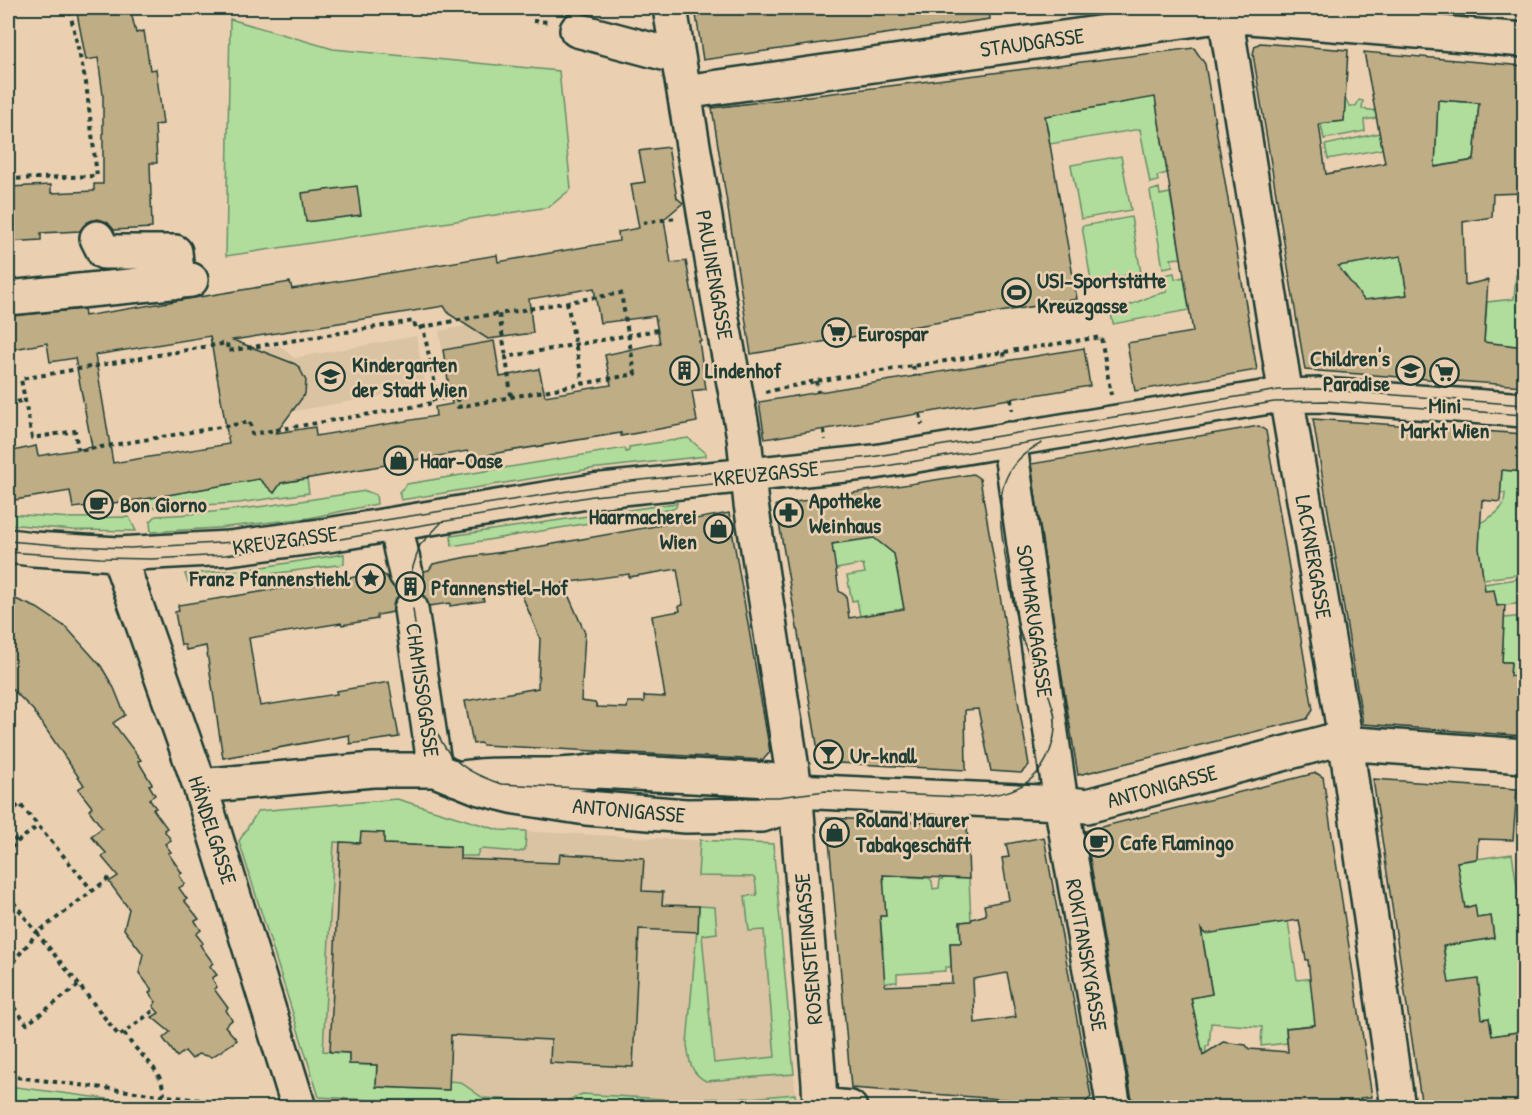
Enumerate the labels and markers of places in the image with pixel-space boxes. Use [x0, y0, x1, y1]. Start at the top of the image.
place label: USI-Sportstätte Kreuzgasse [1037, 265, 1166, 321]
sports icon: USI-Sportstätte Kreuzgasse [1000, 277, 1032, 309]
supermarket icon: Eurospar [821, 317, 853, 349]
place label: Eurospar [858, 318, 929, 349]
place label: Children's Paradise [1310, 343, 1391, 398]
place label: Kindergarten der Stadt Wien [352, 349, 468, 404]
building icon: Lindenhof [668, 354, 700, 386]
place label: Lindenhof [705, 355, 782, 385]
school or university icon: Children's Paradise [1395, 355, 1427, 387]
supermarket icon: Mini Markt Wien [1429, 357, 1461, 389]
school or university icon: Kindergarten der Stadt Wien [315, 361, 347, 393]
place label: Mini Markt Wien [1400, 390, 1490, 445]
shop icon: Haar-Oase [383, 444, 415, 476]
place label: Haar-Oase [420, 445, 503, 475]
place label: Apotheke Weinhaus [809, 485, 882, 540]
cafe icon: Bon Giorno [83, 488, 115, 520]
place label: Bon Giorno [120, 489, 207, 519]
pharmacy icon: Apotheke Weinhaus [772, 497, 804, 529]
place label: Haarmacherei Wien [589, 501, 697, 556]
shop icon: Haarmacherei Wien [702, 513, 734, 545]
place icon: Franz Pfannenstiehl [355, 562, 387, 594]
place label: Franz Pfannenstiehl [189, 563, 351, 593]
building icon: Pfannenstiel-Hof [394, 571, 426, 603]
place label: Pfannenstiel-Hof [431, 572, 569, 602]
bar icon: Ur-knall [813, 739, 845, 771]
place label: Ur-knall [850, 740, 917, 770]
place label: Roland Maurer Tabakgeschäft [855, 804, 972, 860]
shop icon: Roland Maurer Tabakgeschäft [819, 816, 851, 848]
cafe icon: Cafe Flamingo [1083, 826, 1115, 858]
place label: Cafe Flamingo [1120, 827, 1234, 858]

